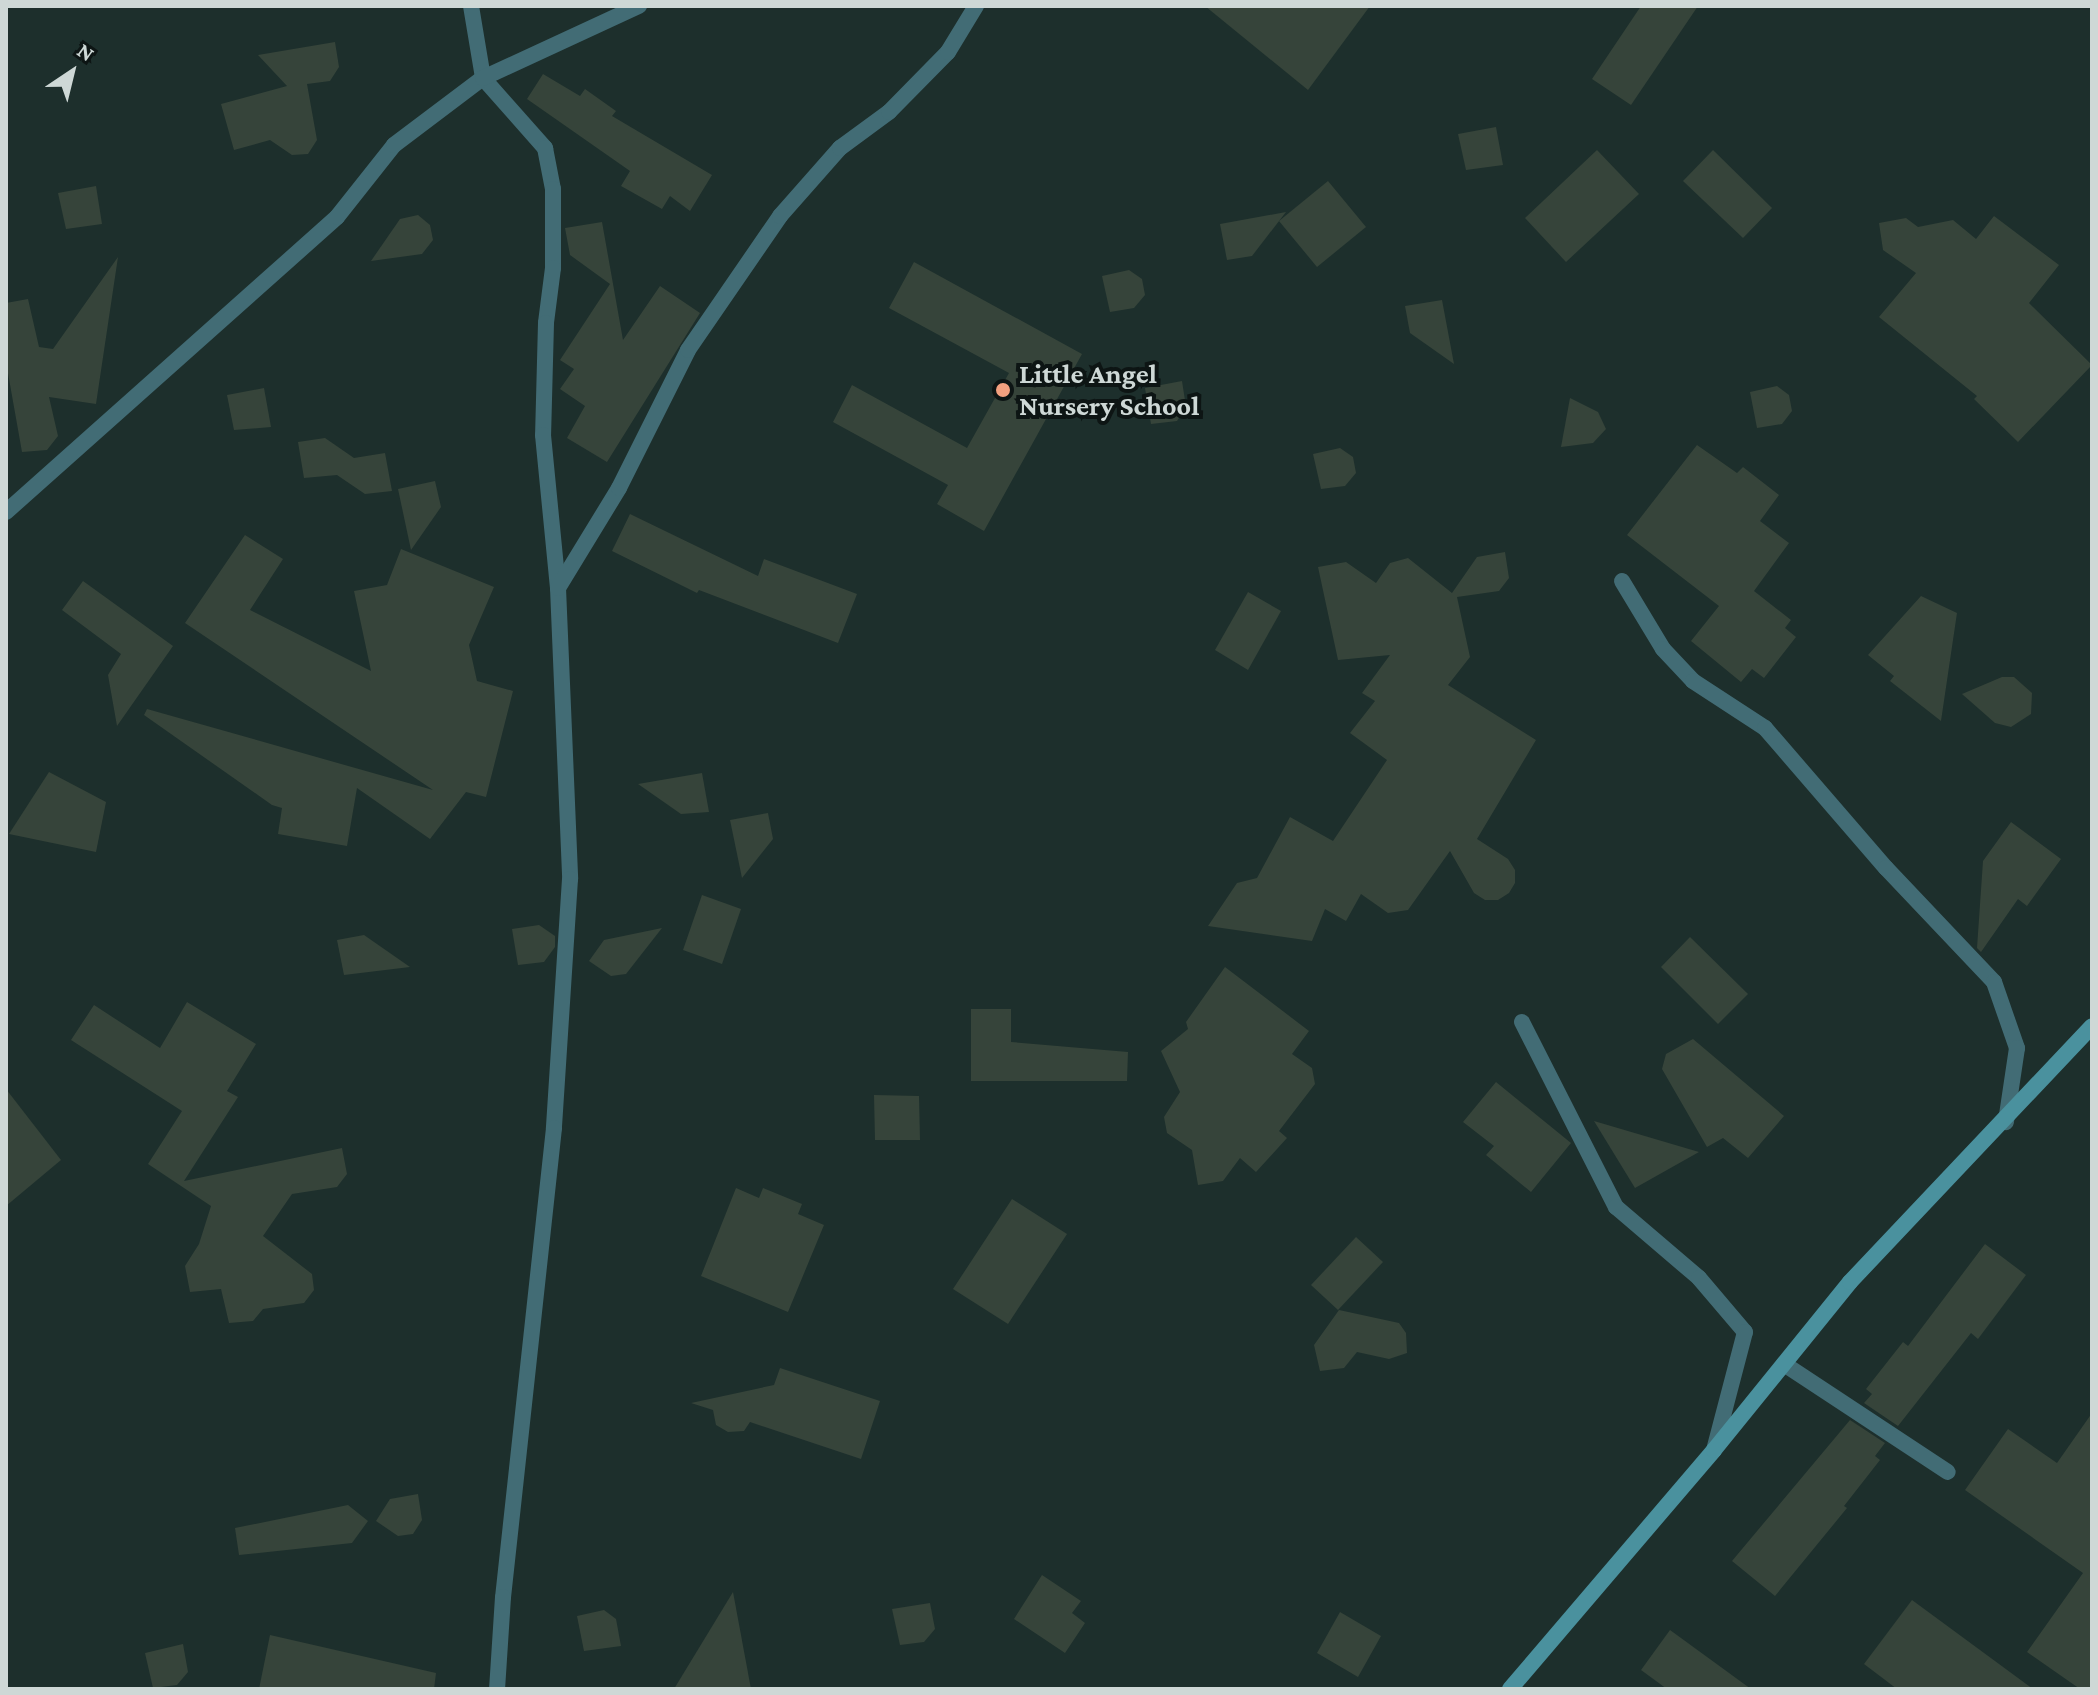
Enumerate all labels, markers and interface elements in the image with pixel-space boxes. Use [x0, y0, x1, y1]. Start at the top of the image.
north arrow [32, 32, 112, 112]
text: N [73, 37, 99, 66]
place label: Little Angel Nursery School [1019, 357, 1199, 423]
marker: Little Angel Nursery School [994, 381, 1012, 399]

